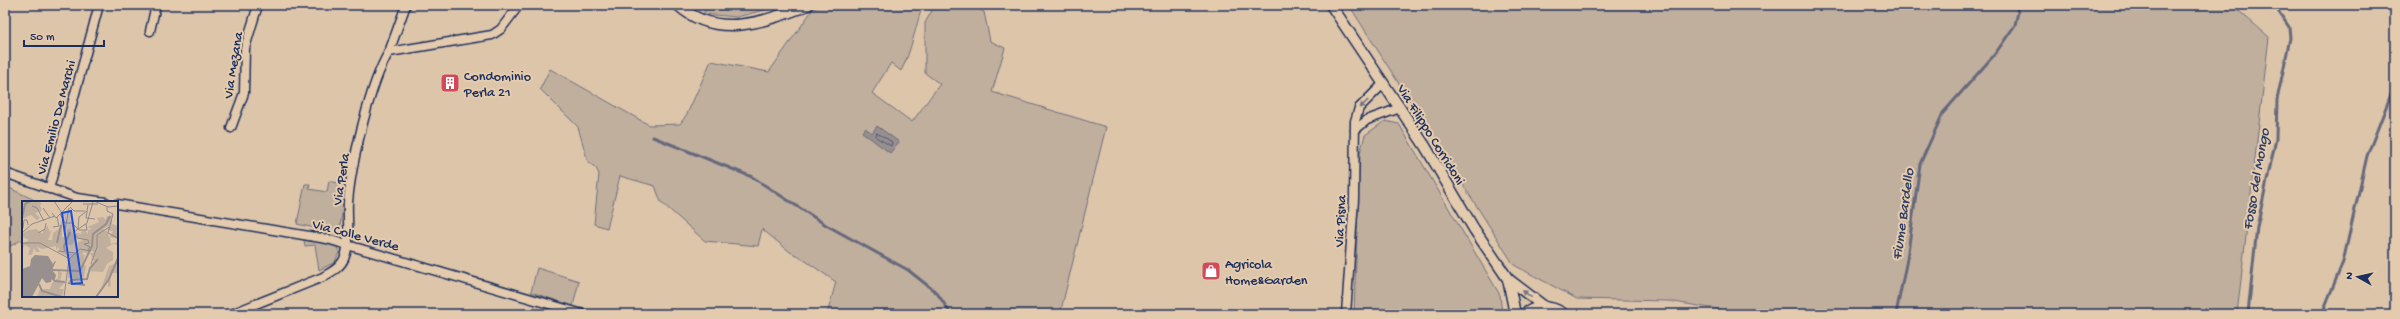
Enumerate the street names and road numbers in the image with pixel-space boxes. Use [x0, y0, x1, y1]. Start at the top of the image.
street label: Via Mezana [221, 30, 248, 101]
street label: Via Emilio De Marchi [34, 59, 81, 178]
street label: Via Filippo Corridoni [1392, 81, 1468, 189]
street label: Via Perla [330, 151, 355, 208]
street label: Via Pisna [1332, 193, 1351, 249]
street label: Via Colle Verde [309, 216, 401, 256]

